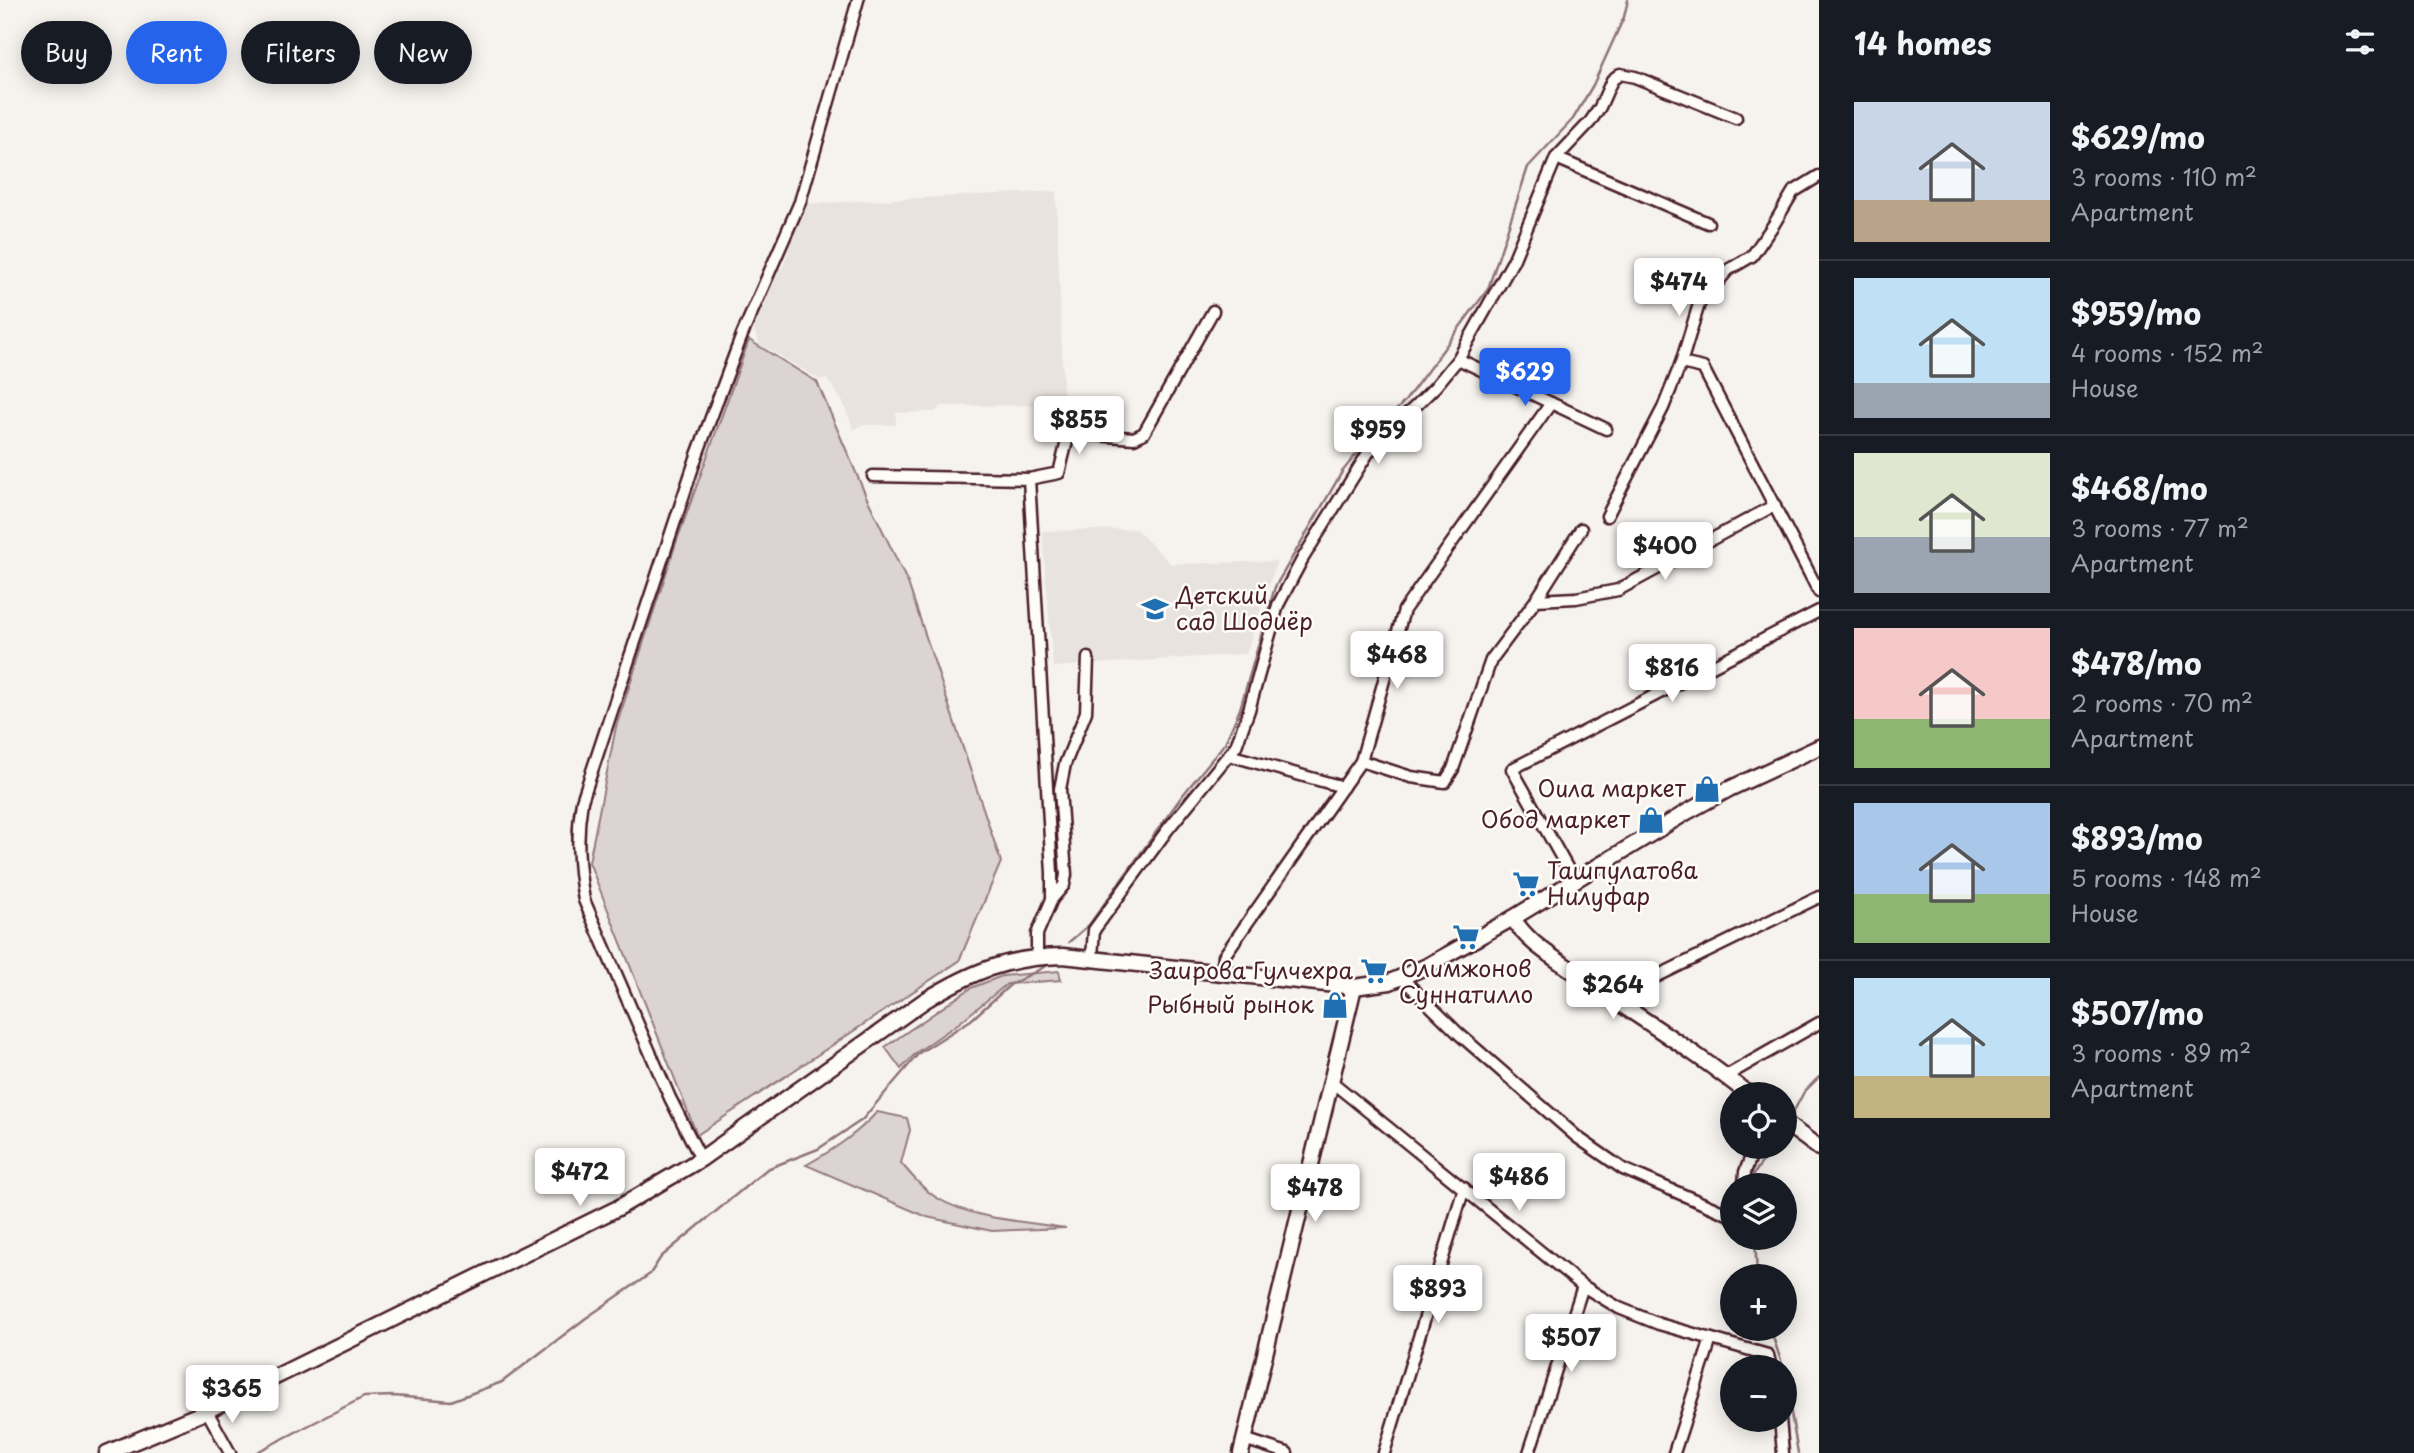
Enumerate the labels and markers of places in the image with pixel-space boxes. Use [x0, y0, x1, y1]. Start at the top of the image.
pin: $474 [1638, 258, 1720, 318]
pin: $629 [1484, 348, 1566, 408]
pin: $855 [1038, 396, 1120, 456]
pin: $959 [1337, 406, 1419, 466]
pin: $400 [1624, 522, 1706, 582]
place label: Детский сад Шодиёр [1175, 577, 1313, 638]
school or university icon: Детский сад Шодиёр [1140, 594, 1170, 624]
pin: $468 [1356, 632, 1438, 691]
pin: $816 [1631, 644, 1713, 704]
place label: Оила маркет [1538, 770, 1687, 805]
shop icon: Оила маркет [1692, 774, 1722, 804]
place label: Обод маркет [1481, 801, 1631, 836]
shop icon: Обод маркет [1636, 805, 1666, 835]
place label: Ташпулатова Нилуфар [1547, 852, 1698, 913]
supermarket icon: Ташпулатова Нилуфар [1511, 869, 1541, 899]
supermarket icon: Олимжонов Суннатилло [1451, 922, 1481, 952]
place label: Олимжонов Суннатилло [1399, 950, 1533, 1011]
place label: Заирова Гулчехра [1149, 952, 1354, 987]
supermarket icon: Заирова Гулчехра [1359, 956, 1389, 986]
pin: $264 [1572, 962, 1654, 1021]
place label: Рыбный рынок [1147, 986, 1314, 1021]
shop icon: Рыбный рынок [1320, 990, 1350, 1020]
pin: $472 [539, 1148, 621, 1208]
pin: $486 [1478, 1154, 1560, 1213]
pin: $478 [1274, 1164, 1356, 1224]
pin: $893 [1397, 1266, 1479, 1325]
pin: $507 [1530, 1314, 1612, 1374]
pin: $365 [191, 1366, 273, 1425]

